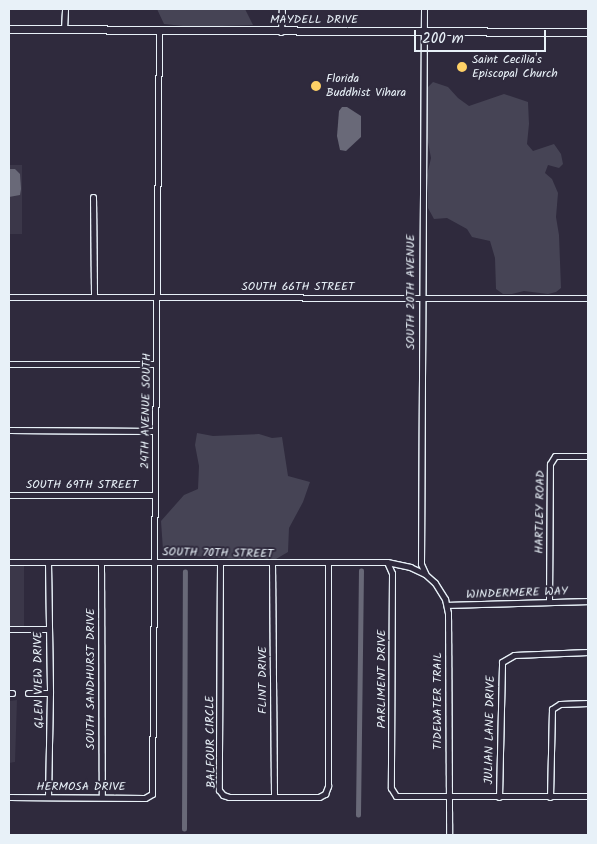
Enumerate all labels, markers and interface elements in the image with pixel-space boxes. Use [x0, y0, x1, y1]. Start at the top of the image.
street label: MAYDELL DRIVE [270, 13, 358, 27]
scale bar [417, 20, 550, 52]
text: 200 m [422, 27, 464, 51]
place label: Saint Cecilia's Episcopal Church [472, 53, 558, 81]
marker: Saint Cecilia's Episcopal Church [456, 61, 468, 73]
place label: Florida Buddhist Vihara [326, 72, 406, 100]
marker: Florida Buddhist Vihara [310, 80, 322, 92]
street label: SOUTH 20TH AVENUE [404, 234, 418, 350]
street label: SOUTH 66TH STREET [241, 280, 355, 294]
street label: 24TH AVENUE SOUTH [138, 353, 154, 469]
street label: HARTLEY ROAD [532, 470, 548, 554]
street label: SOUTH 69TH STREET [26, 478, 138, 492]
street label: SOUTH 70TH STREET [162, 545, 274, 561]
street label: WINDERMERE WAY [466, 584, 568, 602]
street label: SOUTH SANDHURST DRIVE [84, 608, 98, 750]
street label: PARLIMENT DRIVE [375, 630, 389, 728]
street label: GLEN VIEW DRIVE [31, 631, 47, 729]
street label: FLINT DRIVE [256, 646, 270, 714]
street label: TIDEWATER TRAIL [431, 652, 445, 750]
street label: JULIAN LANE DRIVE [482, 675, 498, 785]
street label: BALFOUR CIRCLE [203, 695, 219, 789]
street label: HERMOSA DRIVE [36, 780, 126, 794]

